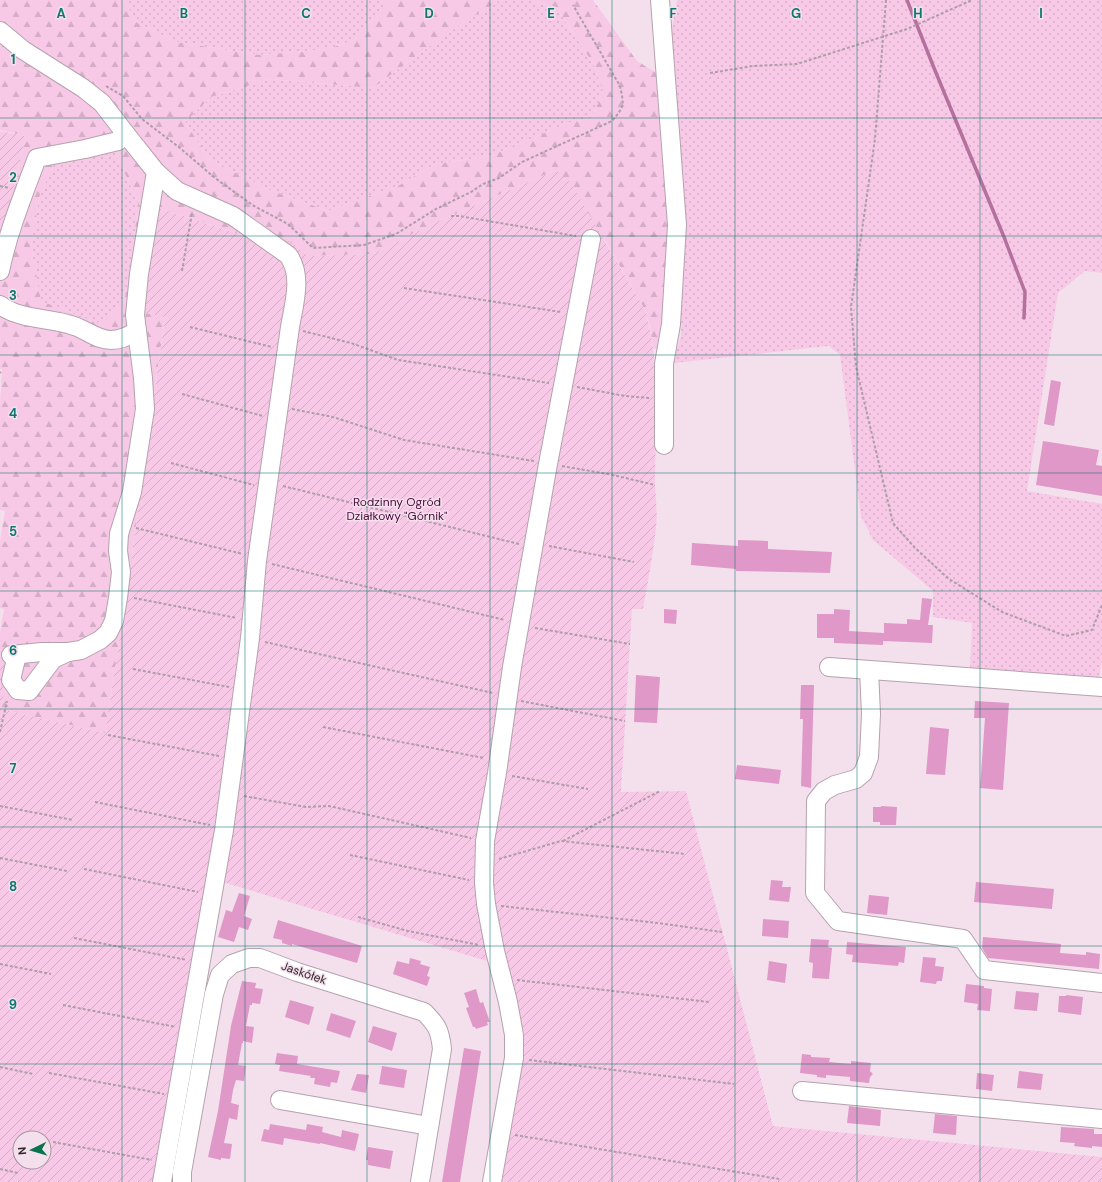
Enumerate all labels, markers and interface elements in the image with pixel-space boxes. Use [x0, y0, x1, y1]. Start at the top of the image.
text: A [56, 5, 66, 22]
text: B [180, 5, 188, 22]
text: C [301, 5, 311, 22]
text: D [424, 5, 434, 22]
text: E [547, 5, 555, 22]
text: F [669, 5, 677, 22]
text: G [791, 5, 801, 22]
text: H [913, 5, 923, 22]
text: I [1039, 5, 1043, 22]
text: 1 [11, 51, 15, 68]
text: 2 [9, 169, 17, 186]
text: 3 [9, 287, 17, 304]
text: 4 [9, 405, 17, 422]
park label: Rodzinny Ogród Działkowy "Górnik" [346, 494, 448, 524]
text: 5 [9, 523, 17, 540]
text: 6 [9, 642, 17, 659]
text: 7 [10, 760, 17, 777]
text: 8 [9, 878, 17, 895]
street label: Jaskółek [279, 958, 329, 988]
text: 9 [9, 996, 17, 1013]
north arrow [12, 1130, 52, 1170]
text: N [15, 1146, 29, 1155]

